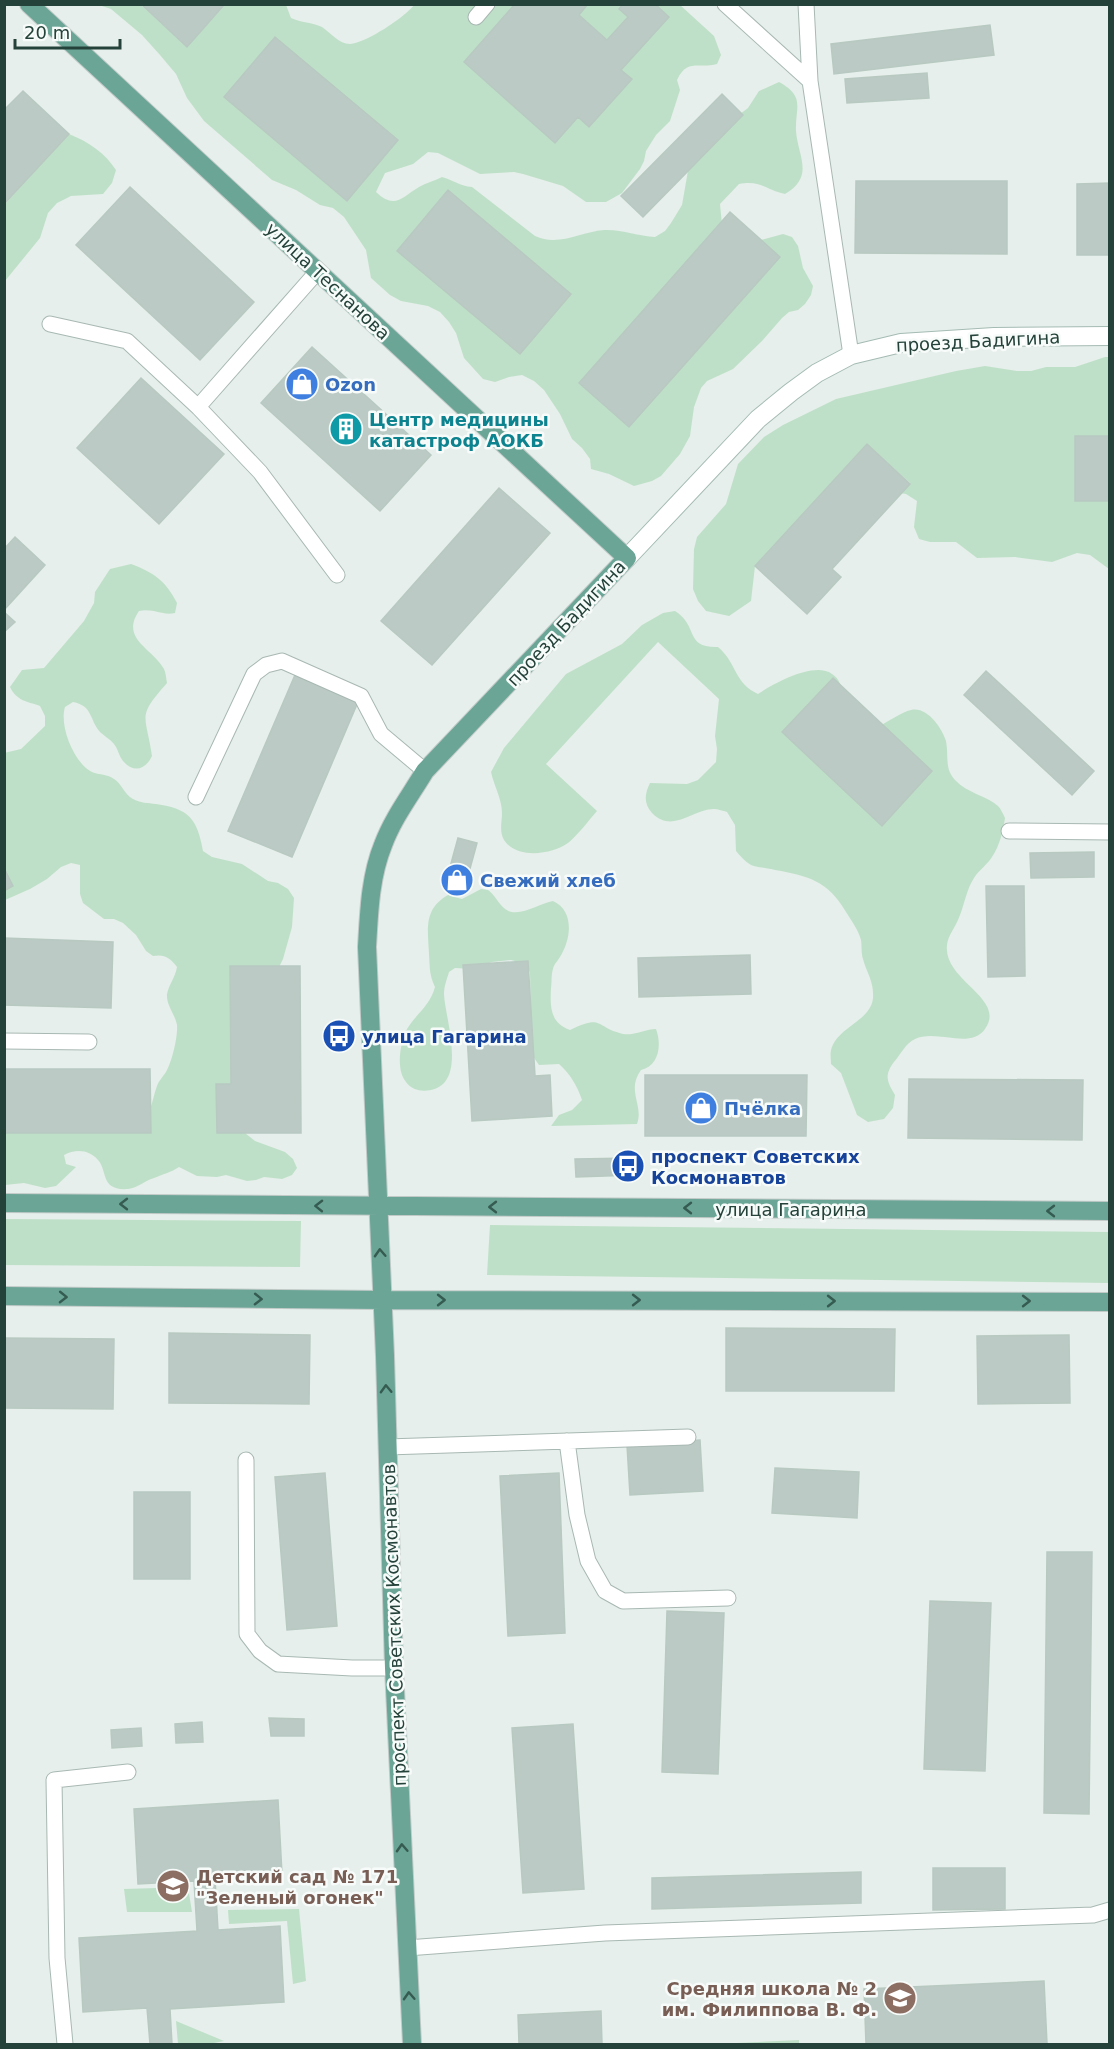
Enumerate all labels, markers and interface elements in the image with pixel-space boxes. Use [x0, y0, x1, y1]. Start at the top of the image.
scale bar [15, 12, 120, 50]
text: 20 m [24, 22, 70, 43]
street label: улица Теснанова [262, 218, 394, 344]
street label: проезд Бадигина [895, 326, 1061, 356]
shop icon: Ozon [284, 366, 320, 402]
place label: Ozon [325, 374, 376, 395]
place label: Центр медицины катастроф АОКБ [369, 409, 549, 451]
building icon: Центр медицины катастроф АОКБ [328, 411, 364, 447]
street label: проезд Бадигина [502, 556, 630, 690]
shop icon: Свежий хлеб [439, 862, 475, 898]
place label: Свежий хлеб [480, 870, 616, 891]
bus stop icon: улица Гагарина [321, 1018, 357, 1054]
place label: улица Гагарина [362, 1026, 527, 1047]
shop icon: Пчёлка [683, 1090, 719, 1126]
place label: Пчёлка [724, 1098, 801, 1119]
place label: проспект Советских Космонавтов [651, 1146, 860, 1188]
bus stop icon: проспект Советских Космонавтов [610, 1148, 646, 1184]
one-way arrow [120, 1198, 129, 1210]
street label: улица Гагарина [715, 1199, 867, 1220]
one-way arrow [315, 1200, 324, 1212]
one-way arrow [489, 1201, 498, 1213]
one-way arrow [684, 1202, 693, 1214]
one-way arrow [1047, 1205, 1056, 1217]
one-way arrow [374, 1249, 387, 1258]
one-way arrow [58, 1290, 67, 1303]
one-way arrow [253, 1293, 262, 1305]
one-way arrow [437, 1294, 446, 1306]
one-way arrow [632, 1294, 641, 1307]
one-way arrow [827, 1295, 836, 1307]
one-way arrow [1022, 1295, 1031, 1307]
one-way arrow [380, 1384, 392, 1393]
street label: проспект Советских Космонавтов [378, 1464, 410, 1786]
one-way arrow [396, 1843, 409, 1852]
place label: Детский сад № 171 "Зеленый огонек" [196, 1866, 398, 1908]
school or university icon: Детский сад № 171 "Зеленый огонек" [155, 1868, 191, 1904]
place label: Средняя школа № 2 им. Филиппова В. Ф. [662, 1978, 877, 2020]
school or university icon: Средняя школа № 2 им. Филиппова В. Ф. [882, 1980, 918, 2016]
one-way arrow [403, 1992, 416, 2001]

